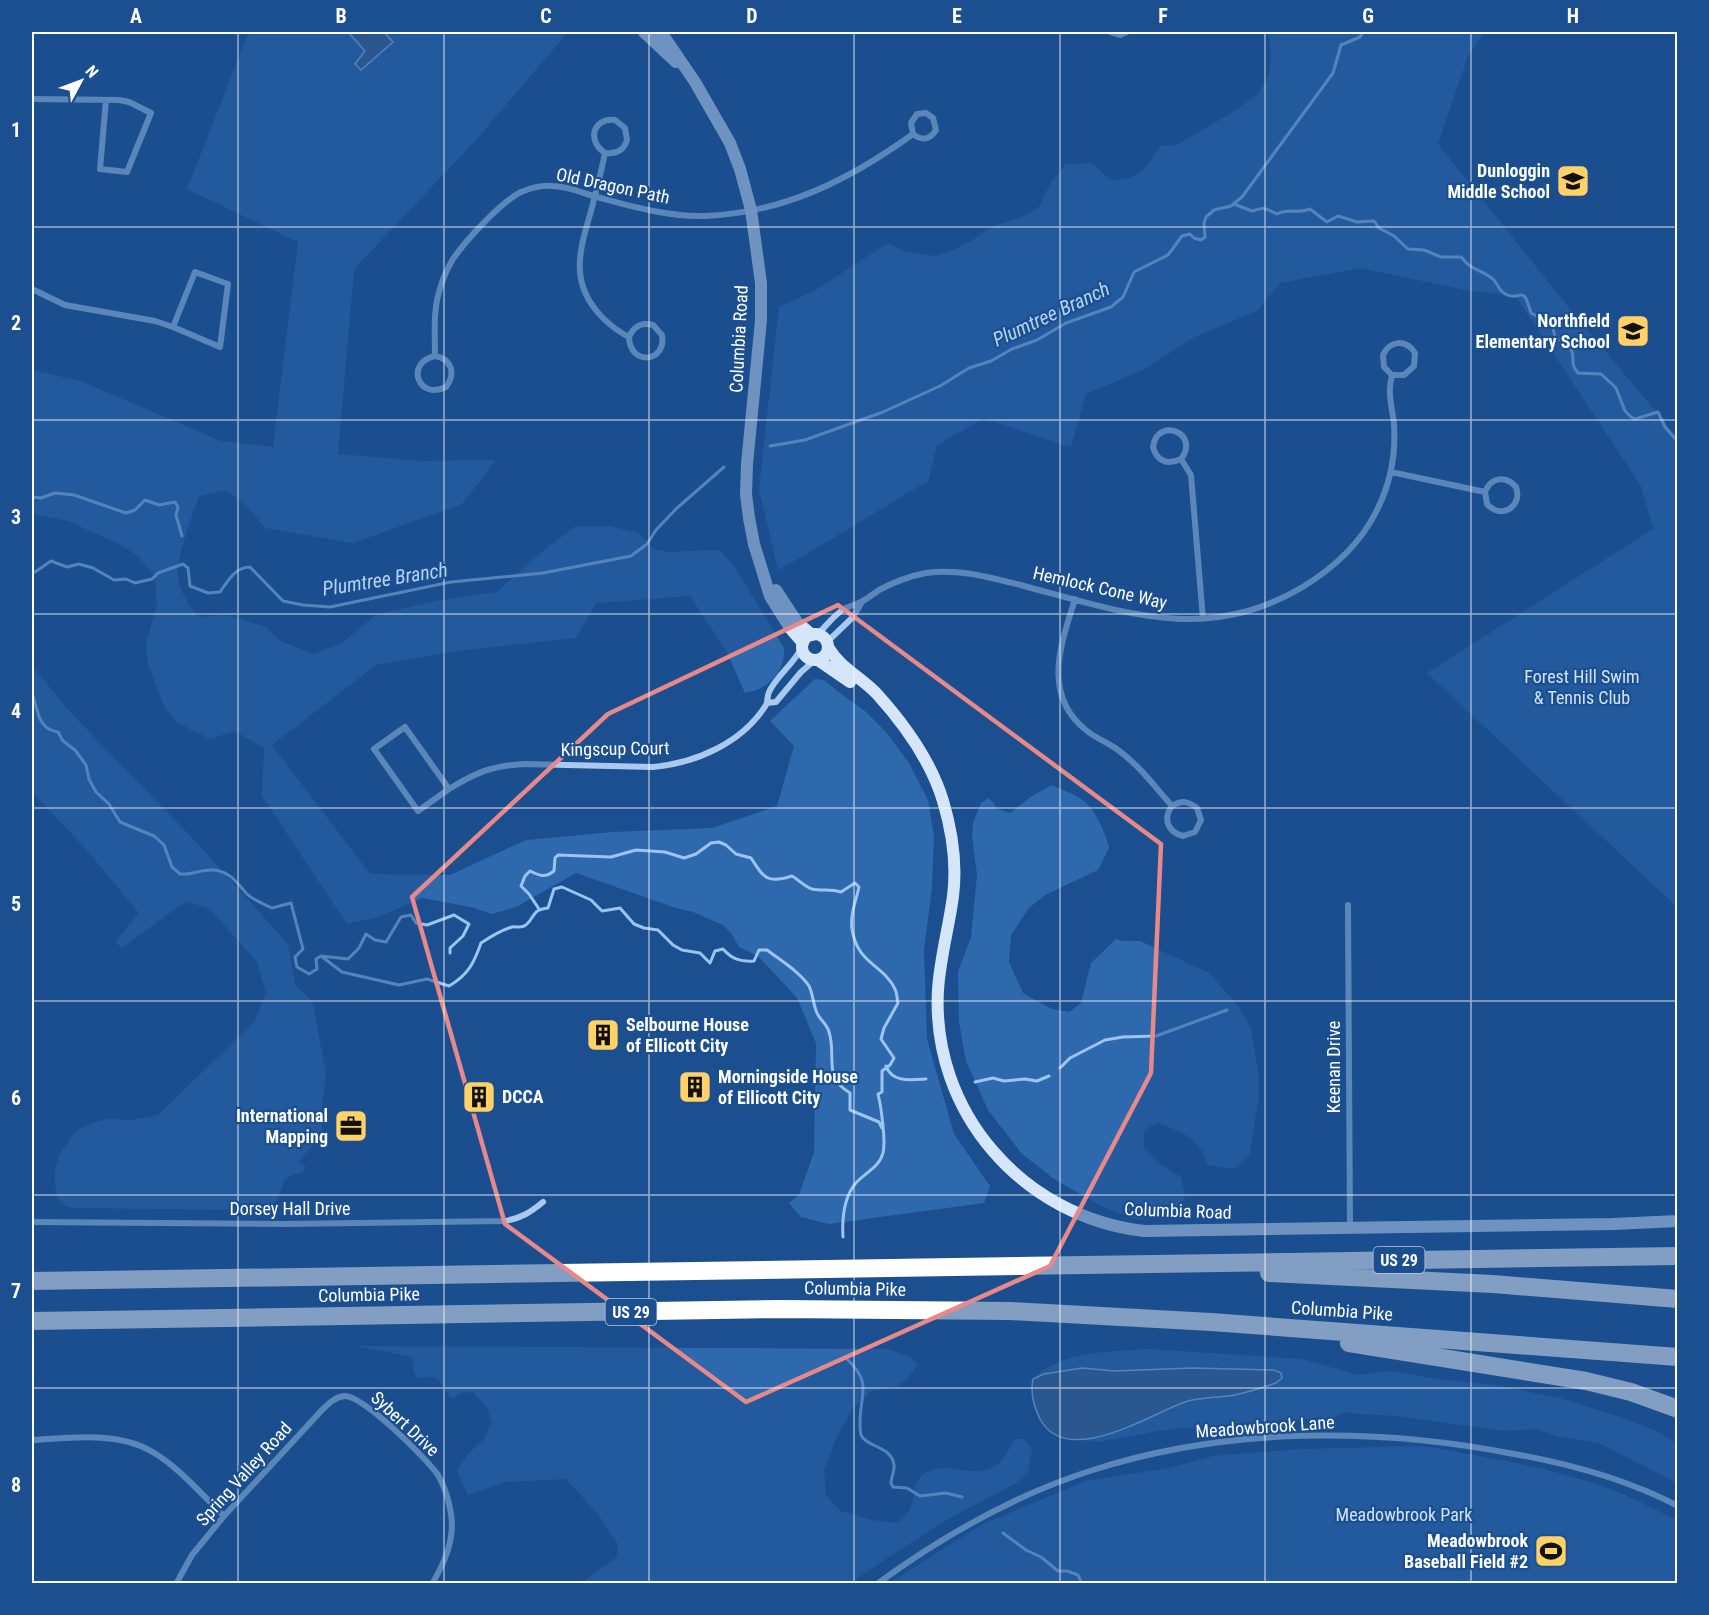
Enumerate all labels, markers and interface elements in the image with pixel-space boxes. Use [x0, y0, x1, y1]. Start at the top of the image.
text: A [130, 4, 142, 28]
text: B [335, 4, 347, 28]
text: C [540, 4, 552, 28]
text: D [746, 4, 758, 28]
text: E [952, 4, 962, 28]
text: F [1158, 4, 1168, 28]
text: G [1362, 4, 1374, 28]
text: H [1567, 4, 1579, 28]
north arrow [51, 51, 111, 111]
text: N [82, 62, 102, 81]
text: 1 [11, 118, 21, 142]
place label: Dunloggin Middle School [1447, 160, 1550, 202]
street label: Old Dragon Path [555, 163, 672, 208]
school or university icon: Dunloggin Middle School [1555, 163, 1591, 199]
water label: Plumtree Branch [989, 276, 1113, 352]
street label: Columbia Road [725, 285, 752, 393]
place label: Northfield Elementary School [1476, 310, 1610, 352]
text: 2 [11, 311, 21, 335]
school or university icon: Northfield Elementary School [1615, 313, 1651, 349]
text: 3 [11, 505, 21, 529]
water label: Plumtree Branch [321, 557, 449, 601]
street label: Hemlock Cone Way [1031, 562, 1170, 613]
park label: Forest Hill Swim & Tennis Club [1524, 666, 1640, 708]
text: 4 [11, 699, 21, 723]
street label: Kingscup Court [560, 737, 670, 760]
text: 5 [11, 892, 21, 916]
place label: Selbourne House of Ellicott City [626, 1014, 749, 1056]
building icon: Selbourne House of Ellicott City [585, 1017, 621, 1053]
street label: Keenan Drive [1323, 1021, 1344, 1113]
place label: Morningside House of Ellicott City [718, 1066, 858, 1108]
building icon: Morningside House of Ellicott City [677, 1069, 713, 1105]
building icon: DCCA [461, 1079, 497, 1115]
text: 6 [11, 1086, 21, 1110]
place label: DCCA [502, 1086, 544, 1107]
place label: International Mapping [236, 1105, 328, 1147]
office icon: International Mapping [333, 1108, 369, 1144]
street label: Dorsey Hall Drive [229, 1198, 351, 1219]
street label: Columbia Road [1124, 1198, 1232, 1223]
road number: US 29 [1374, 1247, 1424, 1273]
street label: Columbia Pike [804, 1277, 906, 1300]
text: 7 [11, 1279, 21, 1303]
street label: Columbia Pike [318, 1283, 420, 1306]
street label: Columbia Pike [1290, 1296, 1394, 1325]
road number: US 29 [606, 1299, 656, 1325]
street label: Sybert Drive [367, 1387, 444, 1460]
street label: Meadowbrook Lane [1195, 1411, 1335, 1442]
street label: Spring Valley Road [192, 1418, 296, 1530]
text: 8 [11, 1473, 21, 1497]
park label: Meadowbrook Park [1336, 1504, 1472, 1525]
place label: Meadowbrook Baseball Field #2 [1404, 1530, 1528, 1572]
sports icon: Meadowbrook Baseball Field #2 [1533, 1533, 1569, 1569]

